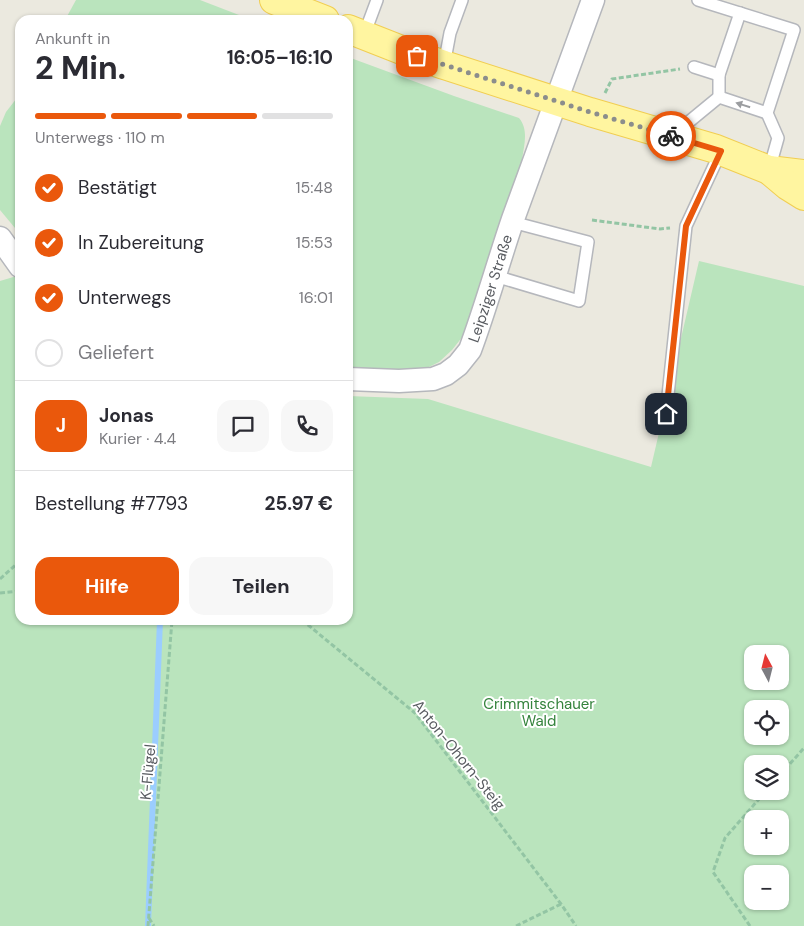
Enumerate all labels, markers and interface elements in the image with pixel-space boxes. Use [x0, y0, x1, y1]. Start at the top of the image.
text: Ankunft in [35, 28, 110, 49]
pin [396, 35, 438, 77]
icon: bag [403, 42, 431, 70]
text: 16:05–16:10 [227, 45, 333, 70]
text: 2 Min. [35, 47, 126, 89]
one-way arrow [735, 101, 750, 109]
courier [646, 111, 696, 161]
icon: bike [657, 122, 685, 150]
text: Unterwegs · 110 m [35, 127, 165, 148]
icon: check [35, 174, 63, 202]
text: Bestätigt [78, 175, 157, 200]
text: 15:48 [296, 177, 333, 198]
icon: check [35, 229, 63, 257]
text: In Zubereitung [78, 230, 204, 255]
text: 15:53 [296, 232, 333, 253]
street label: Leipziger Straße [464, 232, 517, 345]
icon: check [35, 284, 63, 312]
text: Unterwegs [78, 285, 171, 310]
text: 16:01 [299, 287, 333, 308]
text: Geliefert [78, 340, 154, 365]
pin [645, 393, 687, 435]
button: chat [217, 400, 269, 452]
button: phone [281, 400, 333, 452]
icon: home [652, 400, 680, 428]
text: Jonas [99, 403, 154, 428]
text: J [56, 413, 66, 438]
text: Kurier · 4.4 [99, 428, 176, 449]
text: Bestellung #7793 [35, 491, 188, 516]
text: 25.97 € [264, 491, 333, 516]
button: Hilfe [35, 557, 179, 615]
button: Teilen [189, 557, 333, 615]
north arrow [744, 645, 789, 690]
map controls [744, 645, 789, 910]
park label: Crimmitschauer Wald [483, 694, 595, 731]
street label: Anton-Ohorn-Steig [408, 696, 510, 814]
button: locate [744, 700, 789, 745]
street label: K-Flügel [136, 743, 160, 801]
button: layers [744, 755, 789, 800]
button: + [744, 810, 789, 855]
button: − [744, 865, 789, 910]

